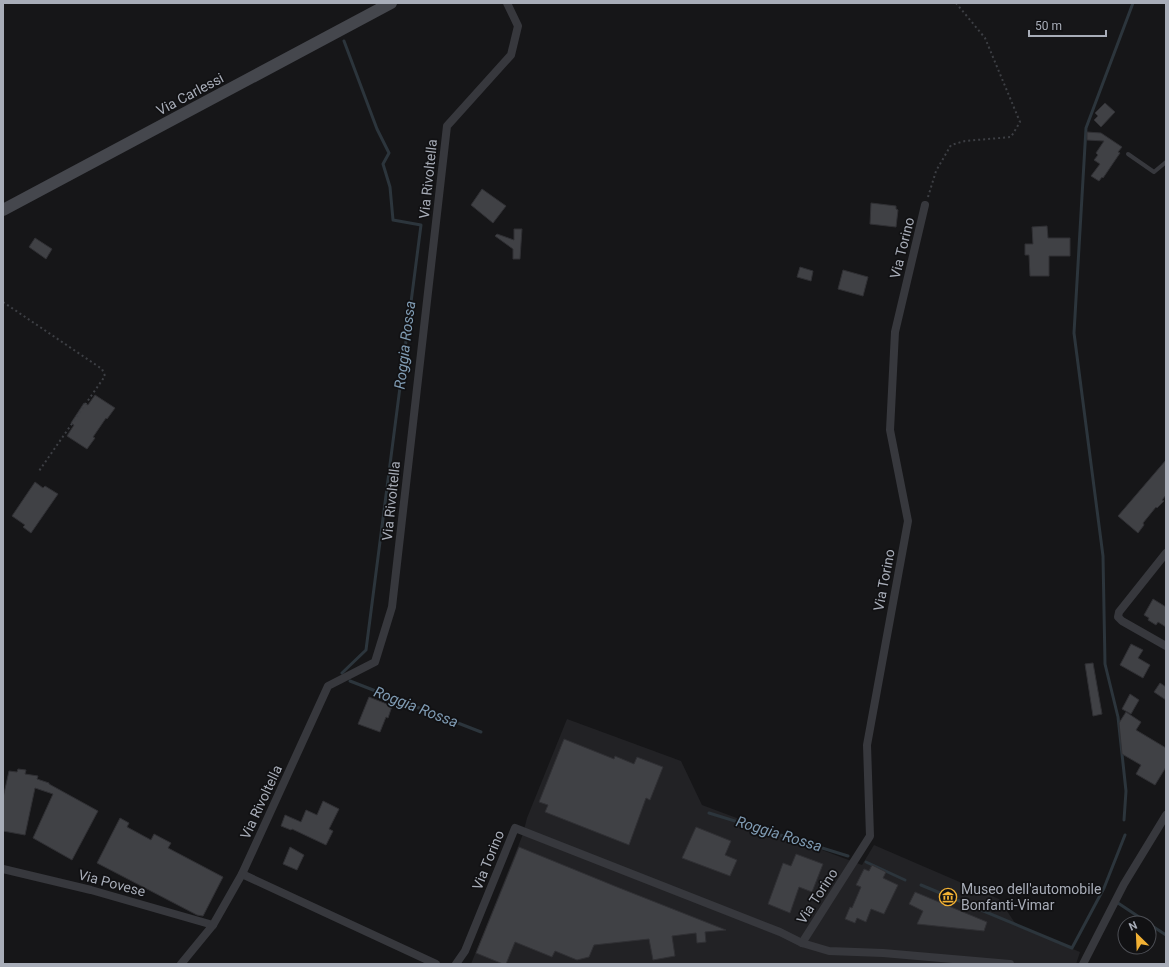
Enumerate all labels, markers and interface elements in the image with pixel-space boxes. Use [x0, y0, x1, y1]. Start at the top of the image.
scale bar [1029, 12, 1106, 38]
text: 50 m [1035, 19, 1062, 33]
street label: Via Carlessi [154, 70, 226, 118]
street label: Via Rivoltella [416, 138, 440, 220]
street label: Via Torino [887, 216, 917, 280]
water label: Roggia Rossa [391, 300, 419, 390]
street label: Via Rivoltella [379, 460, 403, 542]
street label: Via Torino [870, 548, 898, 612]
water label: Roggia Rossa [371, 683, 461, 731]
street label: Via Rivoltella [237, 762, 285, 842]
water label: Roggia Rossa [734, 812, 824, 856]
street label: Via Torino [469, 828, 507, 892]
street label: Via Torino [793, 865, 841, 927]
street label: Via Povese [77, 866, 147, 900]
place label: Museo dell'automobile Bonfanti-Vimar [961, 881, 1101, 913]
museum icon: Museo dell'automobile Bonfanti-Vimar [938, 887, 958, 907]
north arrow [1117, 915, 1157, 955]
text: N [1127, 919, 1140, 934]

